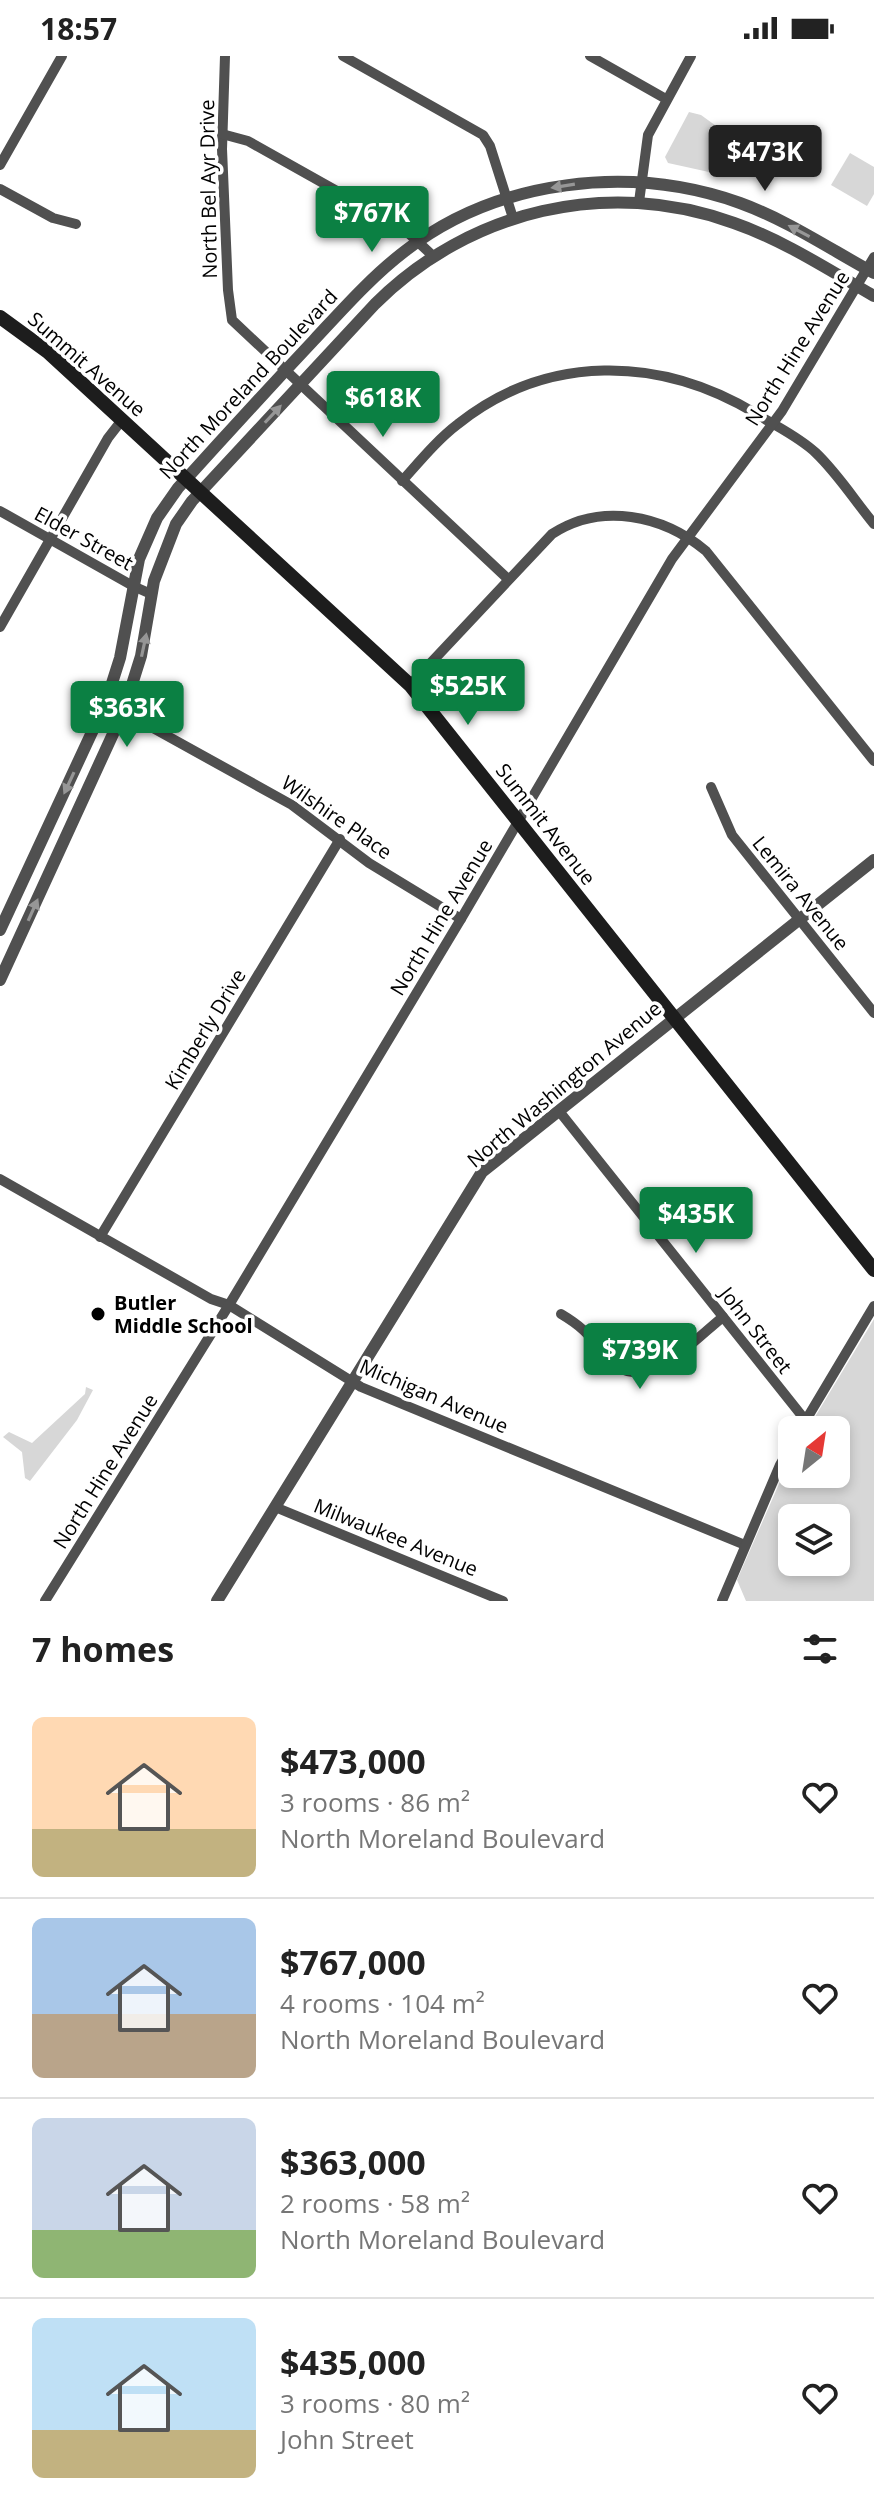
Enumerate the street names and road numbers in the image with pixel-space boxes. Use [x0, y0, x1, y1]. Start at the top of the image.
street label: North Bel Ayr Drive [193, 99, 223, 279]
street label: North Hine Avenue [738, 265, 856, 431]
street label: North Moreland Boulevard [153, 283, 343, 485]
street label: Summit Avenue [23, 306, 151, 422]
street label: Elder Street [30, 500, 138, 576]
street label: Summit Avenue [490, 758, 602, 890]
street label: Wilshire Place [276, 769, 398, 865]
street label: Lemira Avenue [747, 830, 855, 956]
street label: North Hine Avenue [384, 834, 498, 1000]
street label: Kimberly Drive [158, 963, 252, 1095]
street label: North Washington Avenue [461, 995, 667, 1173]
street label: John Street [712, 1280, 798, 1379]
street label: Michigan Avenue [356, 1353, 512, 1439]
street label: North Hine Avenue [46, 1388, 164, 1554]
street label: Milwaukee Avenue [310, 1492, 482, 1582]

